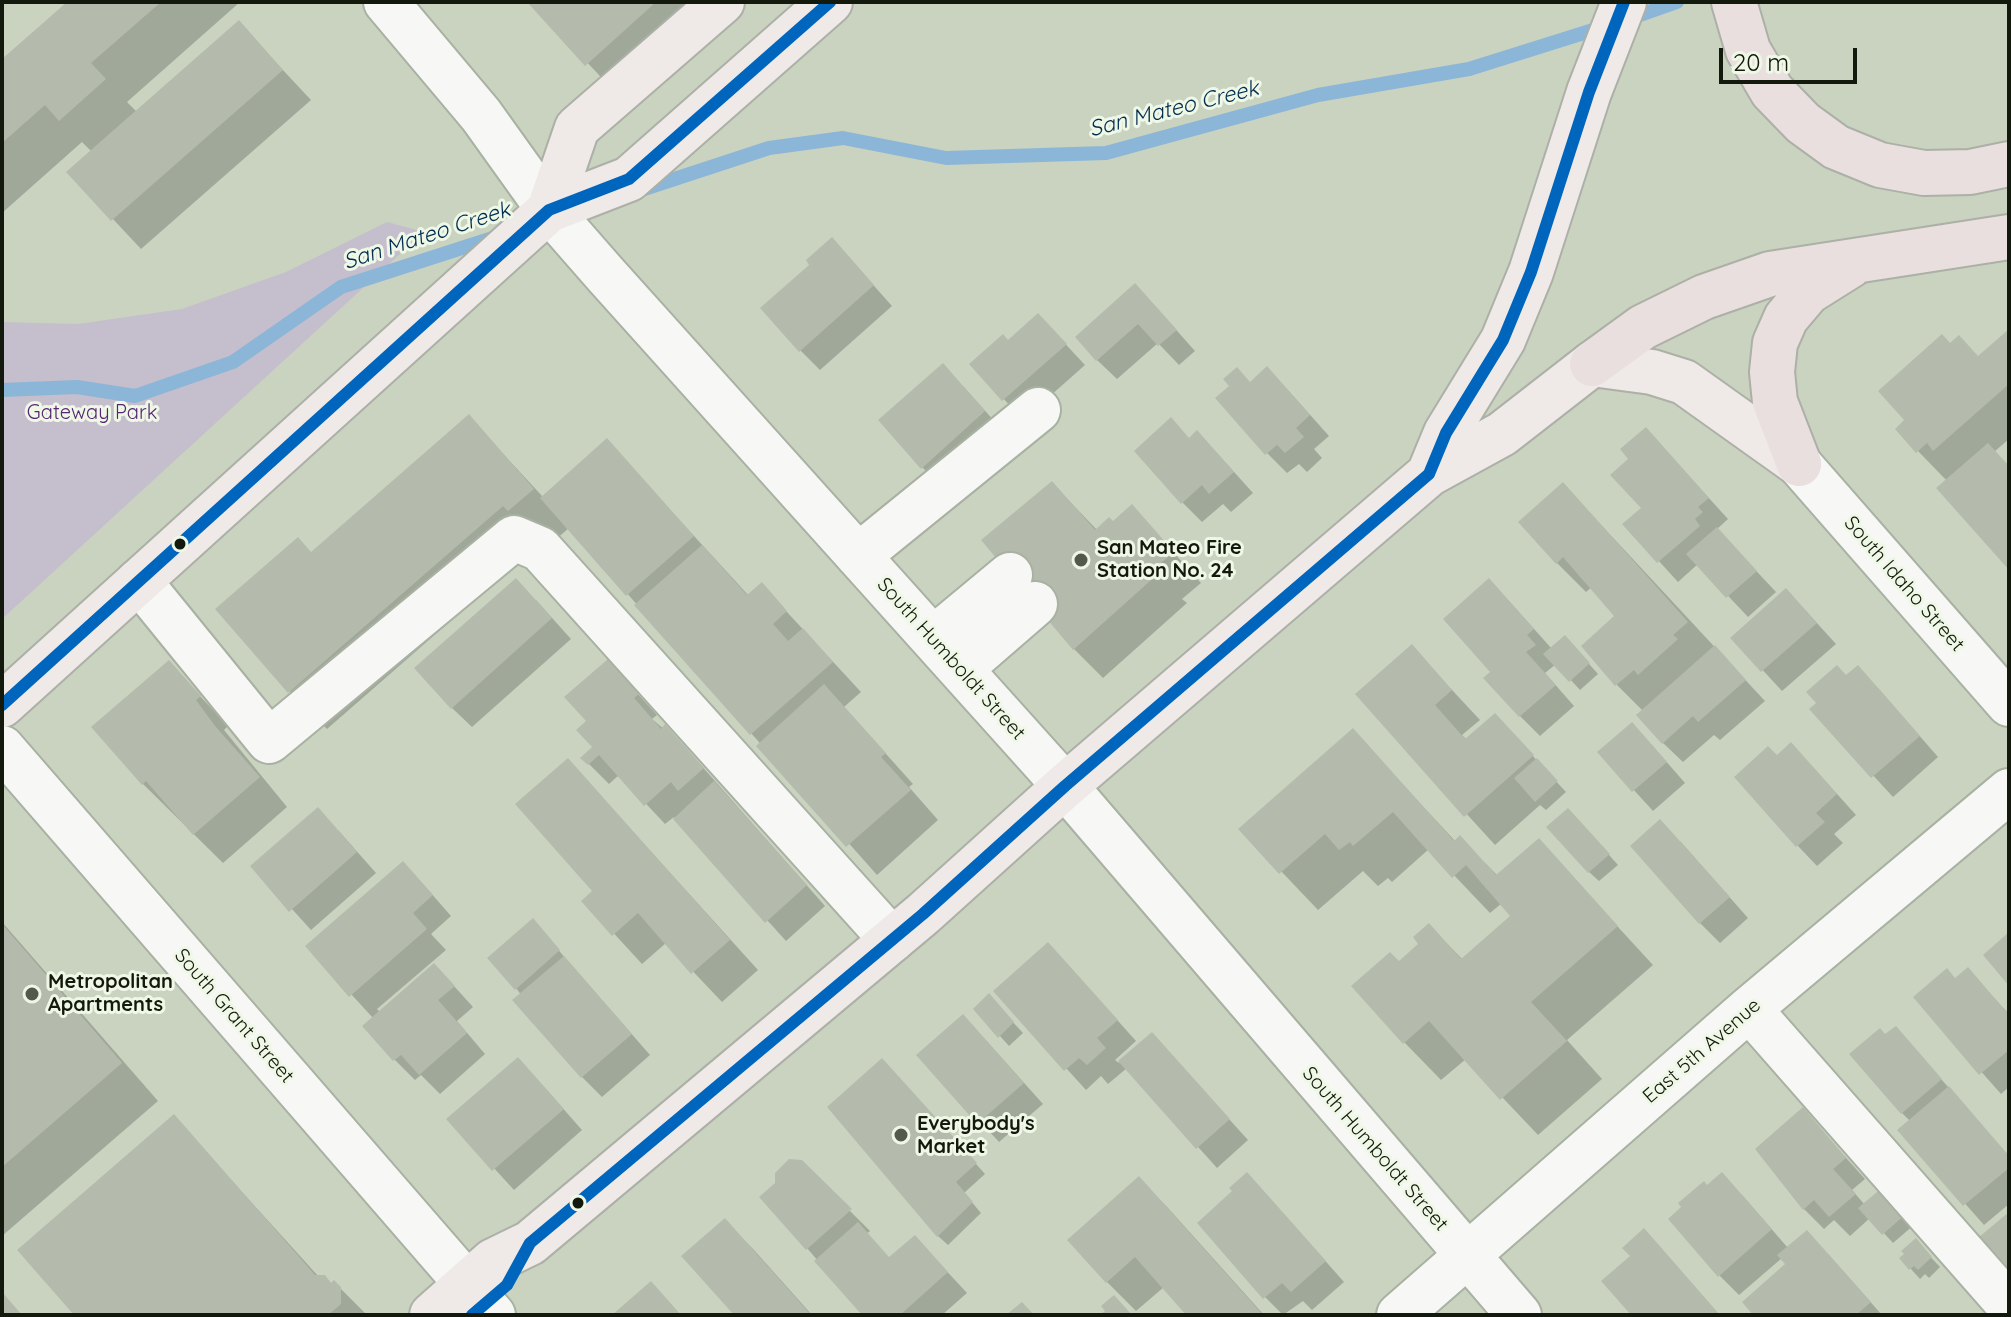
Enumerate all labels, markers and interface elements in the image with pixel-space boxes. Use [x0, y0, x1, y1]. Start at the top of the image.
scale bar [1723, 32, 1861, 82]
text: 20 m [1733, 47, 1789, 77]
water label: San Mateo Creek [1086, 75, 1262, 143]
water label: San Mateo Creek [340, 197, 514, 275]
park label: Gateway Park [27, 401, 157, 425]
street label: South Idaho Street [1839, 512, 1969, 656]
unlabelled marker [172, 536, 188, 552]
place label: San Mateo Fire Station No. 24 [1097, 536, 1242, 583]
marker: San Mateo Fire Station No. 24 [1072, 551, 1090, 569]
street label: South Humboldt Street [872, 573, 1030, 745]
street label: South Grant Street [169, 944, 299, 1088]
place label: Metropolitan Apartments [48, 970, 173, 1017]
marker: Metropolitan Apartments [23, 985, 41, 1003]
street label: East 5th Avenue [1638, 993, 1766, 1109]
street label: South Humboldt Street [1297, 1062, 1453, 1236]
place label: Everybody's Market [917, 1112, 1035, 1159]
marker: Everybody's Market [892, 1126, 910, 1144]
unlabelled marker [570, 1195, 586, 1211]

